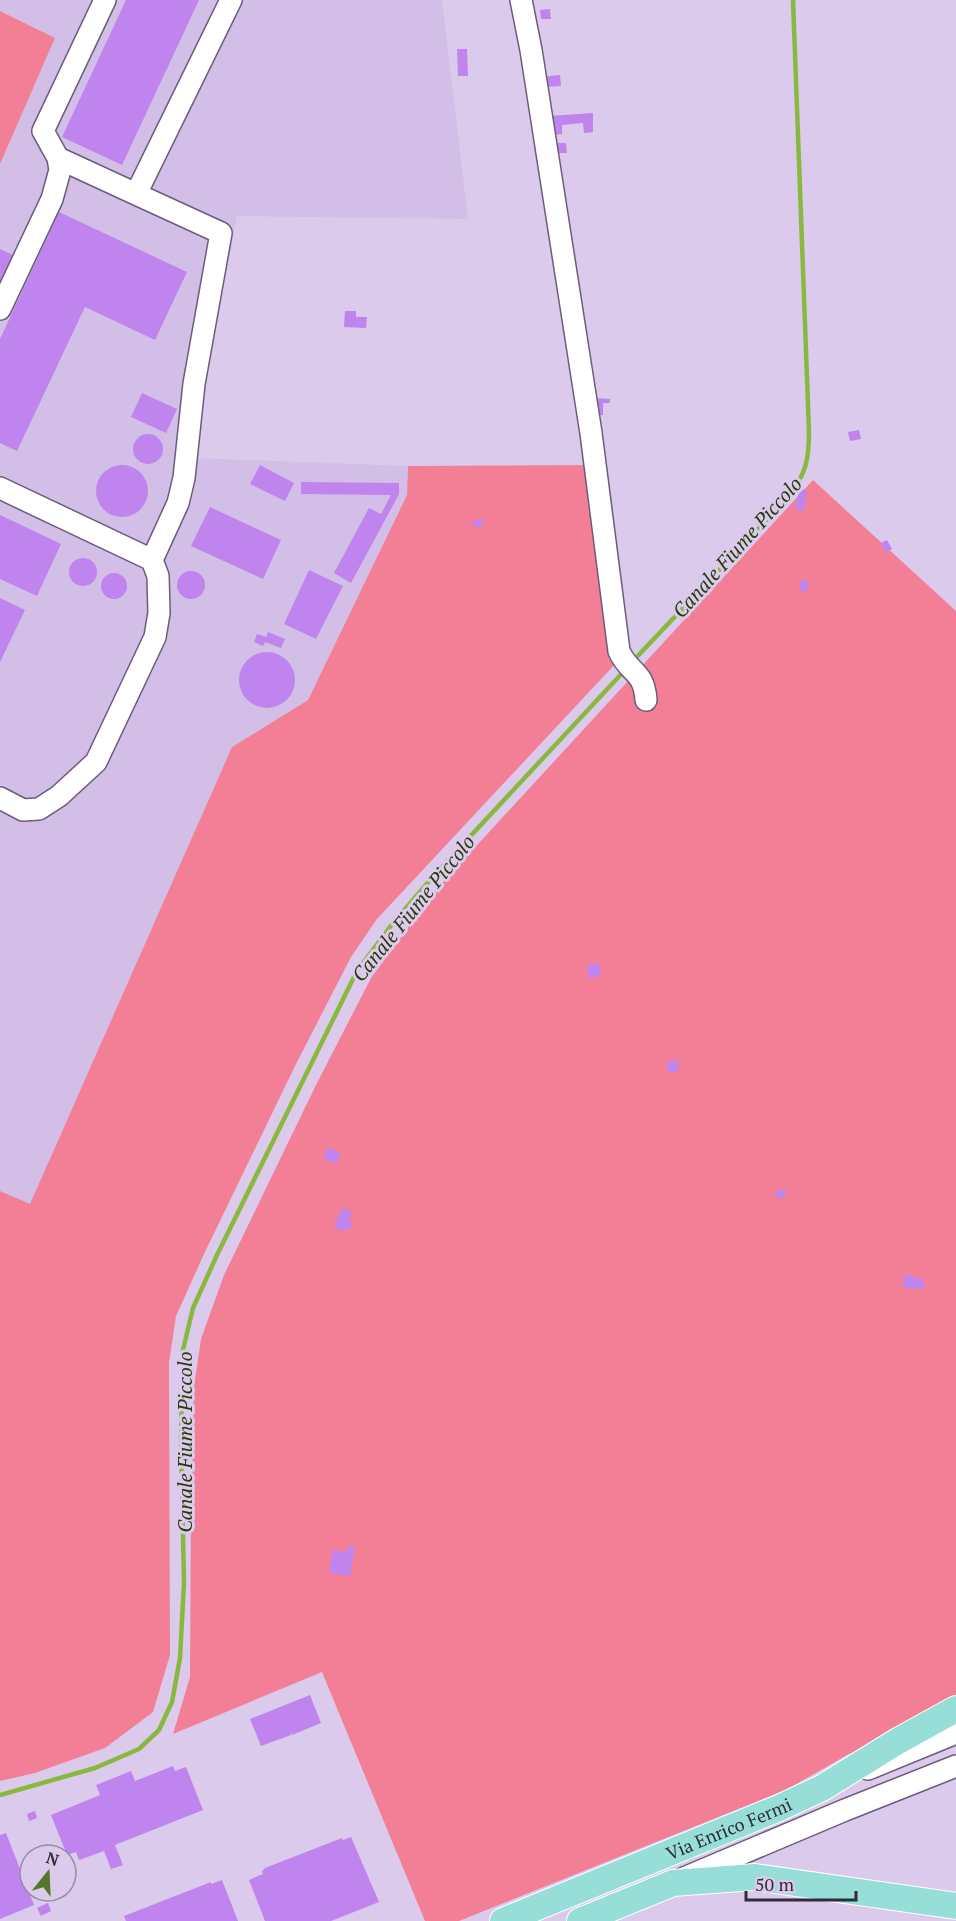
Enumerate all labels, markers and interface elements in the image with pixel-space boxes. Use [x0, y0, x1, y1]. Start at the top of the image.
water label: Canale Fiume Piccolo [666, 471, 808, 623]
water label: Canale Fiume Piccolo [345, 829, 481, 987]
water label: Canale Fiume Piccolo [171, 1351, 198, 1533]
street label: Via Enrico Fermi [662, 1792, 796, 1865]
north arrow [18, 1843, 78, 1903]
text: N [43, 1846, 62, 1871]
scale bar [746, 1864, 856, 1902]
text: 50 m [755, 1872, 795, 1896]

